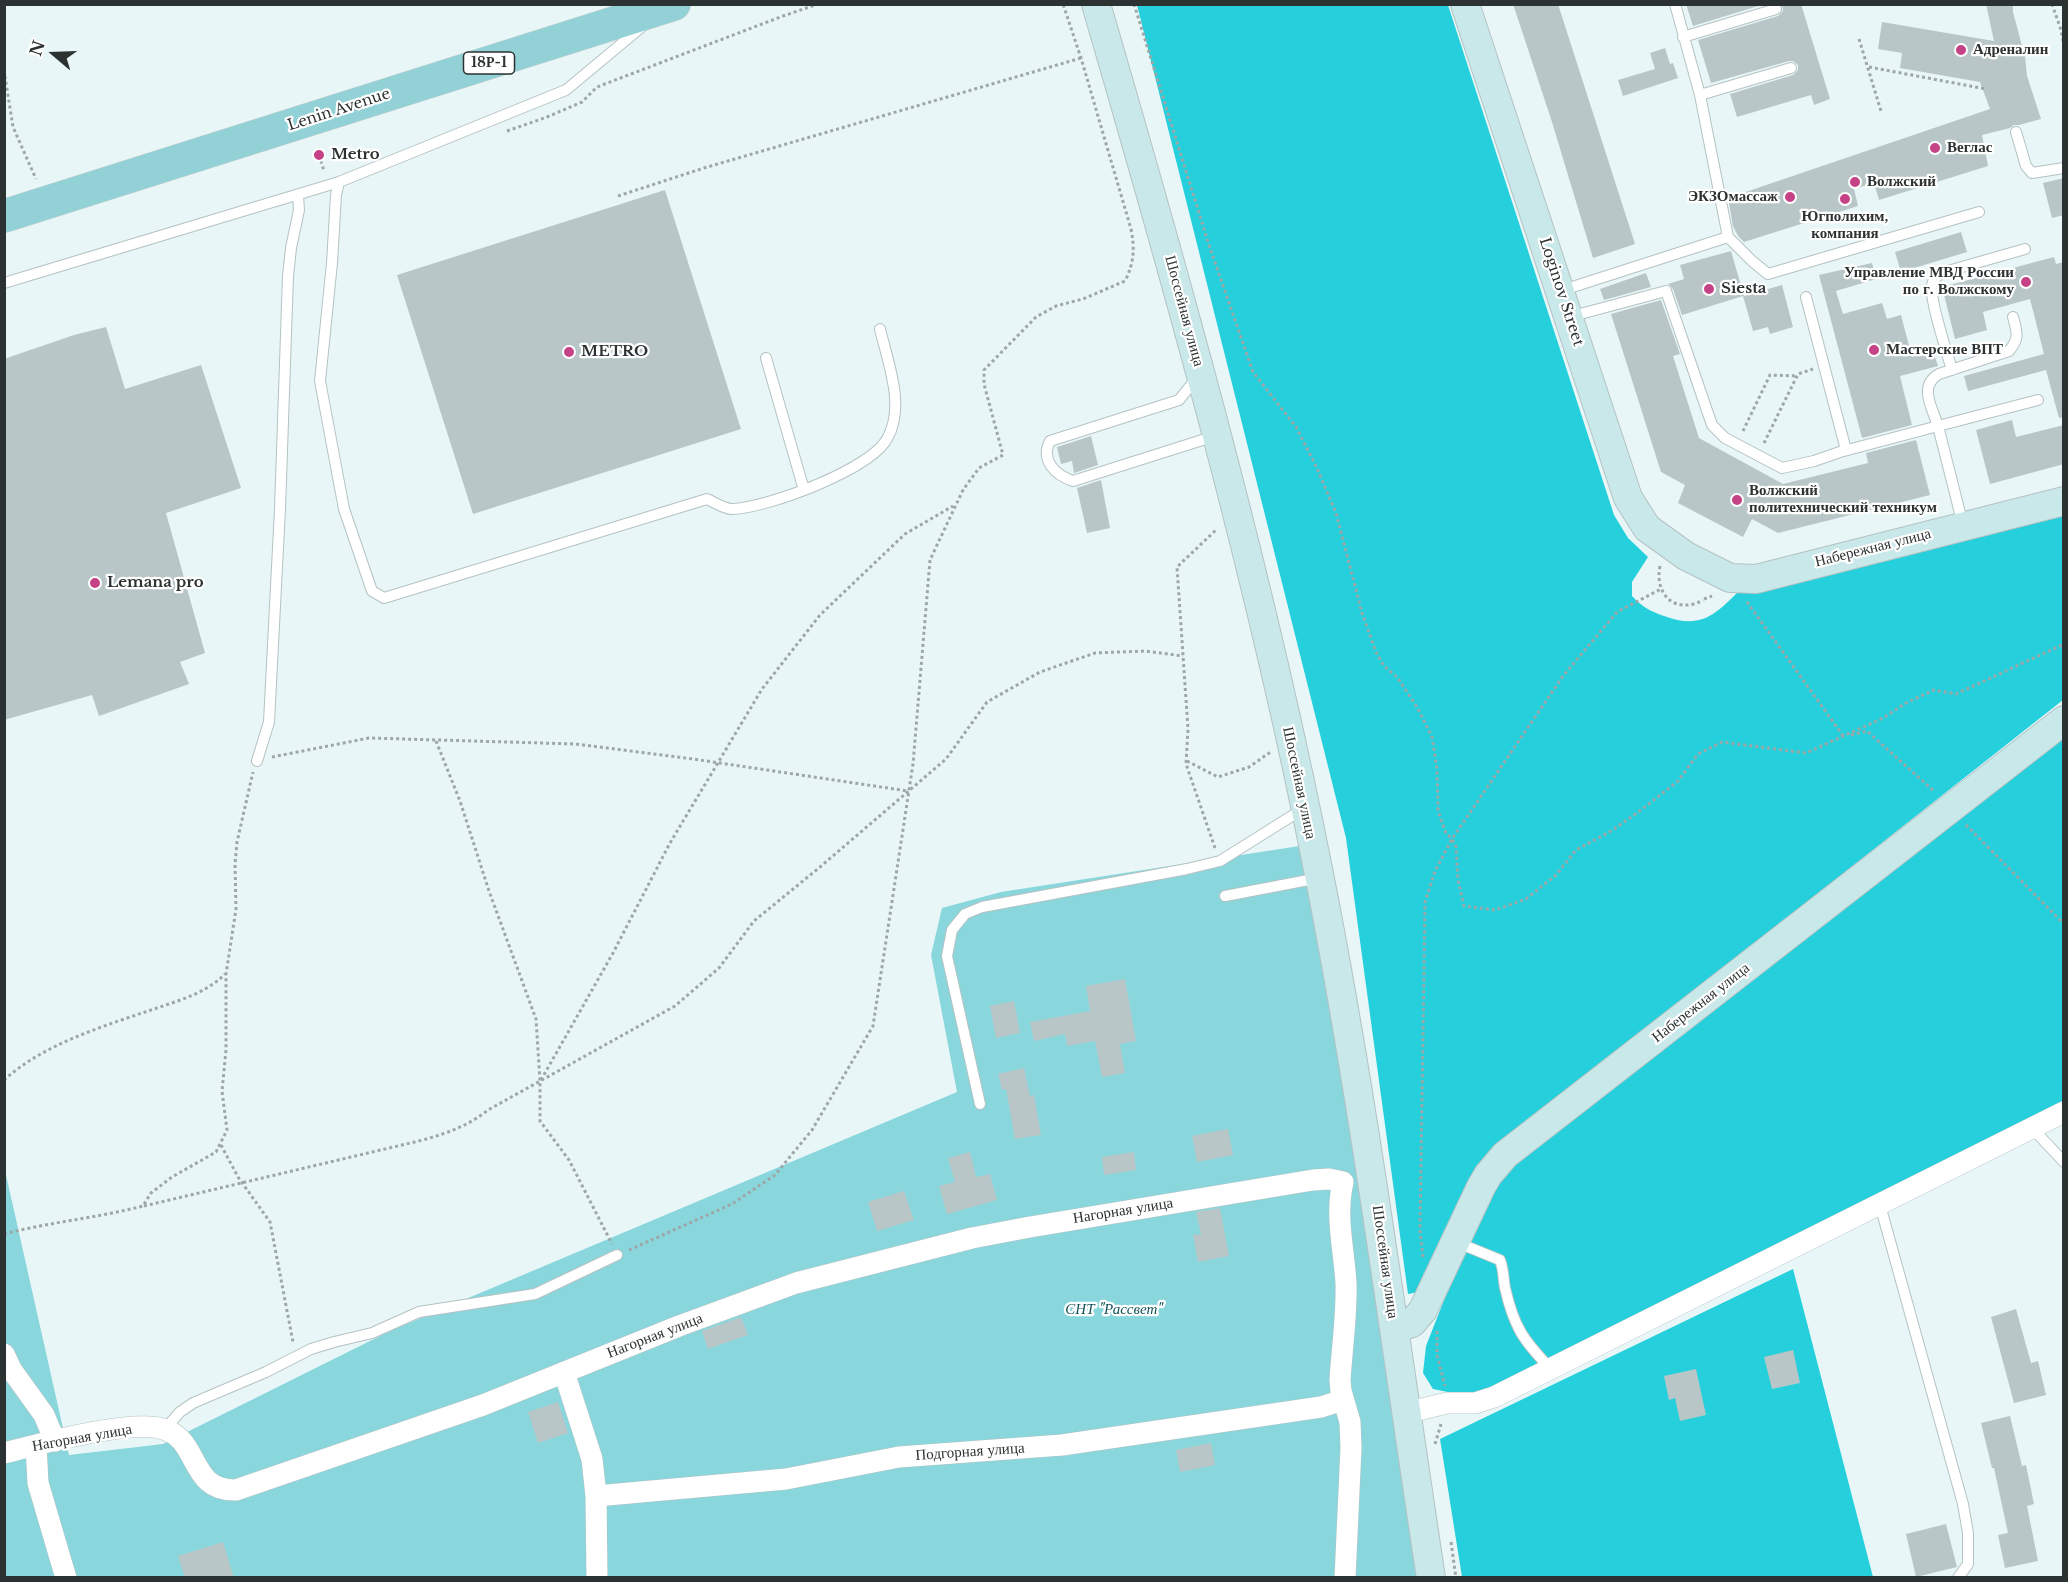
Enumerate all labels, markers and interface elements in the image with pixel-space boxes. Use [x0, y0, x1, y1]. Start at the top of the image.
north arrow [24, 24, 84, 84]
text: N [25, 38, 49, 59]
place label: Адреналин [1973, 41, 2048, 59]
marker: Адреналин [1954, 43, 1968, 57]
road number: 18Р-1 [464, 52, 514, 74]
street label: Lenin Avenue [285, 85, 393, 135]
place label: Веглас [1947, 139, 1992, 157]
marker: Веглас [1928, 141, 1942, 155]
place label: Metro [331, 146, 380, 164]
marker: Metro [312, 148, 326, 162]
place label: Волжский [1867, 173, 1936, 191]
marker: Волжский [1848, 175, 1862, 189]
place label: ЭКЗОмассаж [1688, 188, 1778, 206]
marker: ЭКЗОмассаж [1783, 190, 1797, 204]
marker: Югполихим, компания [1838, 192, 1852, 206]
place label: Югполихим, компания [1802, 208, 1888, 243]
street label: Loginov Street [1535, 235, 1587, 349]
street label: Шоссейная улица [1161, 254, 1207, 368]
place label: Управление МВД России по г. Волжскому [1844, 264, 2014, 299]
marker: Управление МВД России по г. Волжскому [2019, 275, 2033, 289]
place label: Siesta [1721, 280, 1766, 298]
marker: Siesta [1702, 282, 1716, 296]
place label: Мастерские ВПТ [1886, 341, 2003, 359]
place label: METRO [581, 343, 648, 361]
marker: Мастерские ВПТ [1867, 343, 1881, 357]
marker: METRO [562, 345, 576, 359]
place label: Волжский политехнический техникум [1749, 482, 1937, 517]
marker: Волжский политехнический техникум [1730, 493, 1744, 507]
street label: Набережная улица [1813, 525, 1933, 571]
place label: Lemana pro [107, 574, 204, 592]
marker: Lemana pro [88, 576, 102, 590]
street label: Шоссейная улица [1278, 725, 1320, 841]
street label: Набережная улица [1649, 959, 1753, 1047]
street label: Нагорная улица [1072, 1194, 1174, 1228]
street label: Шоссейная улица [1368, 1204, 1402, 1320]
park label: СНТ "Рассвет" [1065, 1301, 1163, 1319]
street label: Нагорная улица [605, 1309, 705, 1363]
street label: Нагорная улица [31, 1420, 133, 1456]
street label: Подгорная улица [915, 1439, 1025, 1465]

